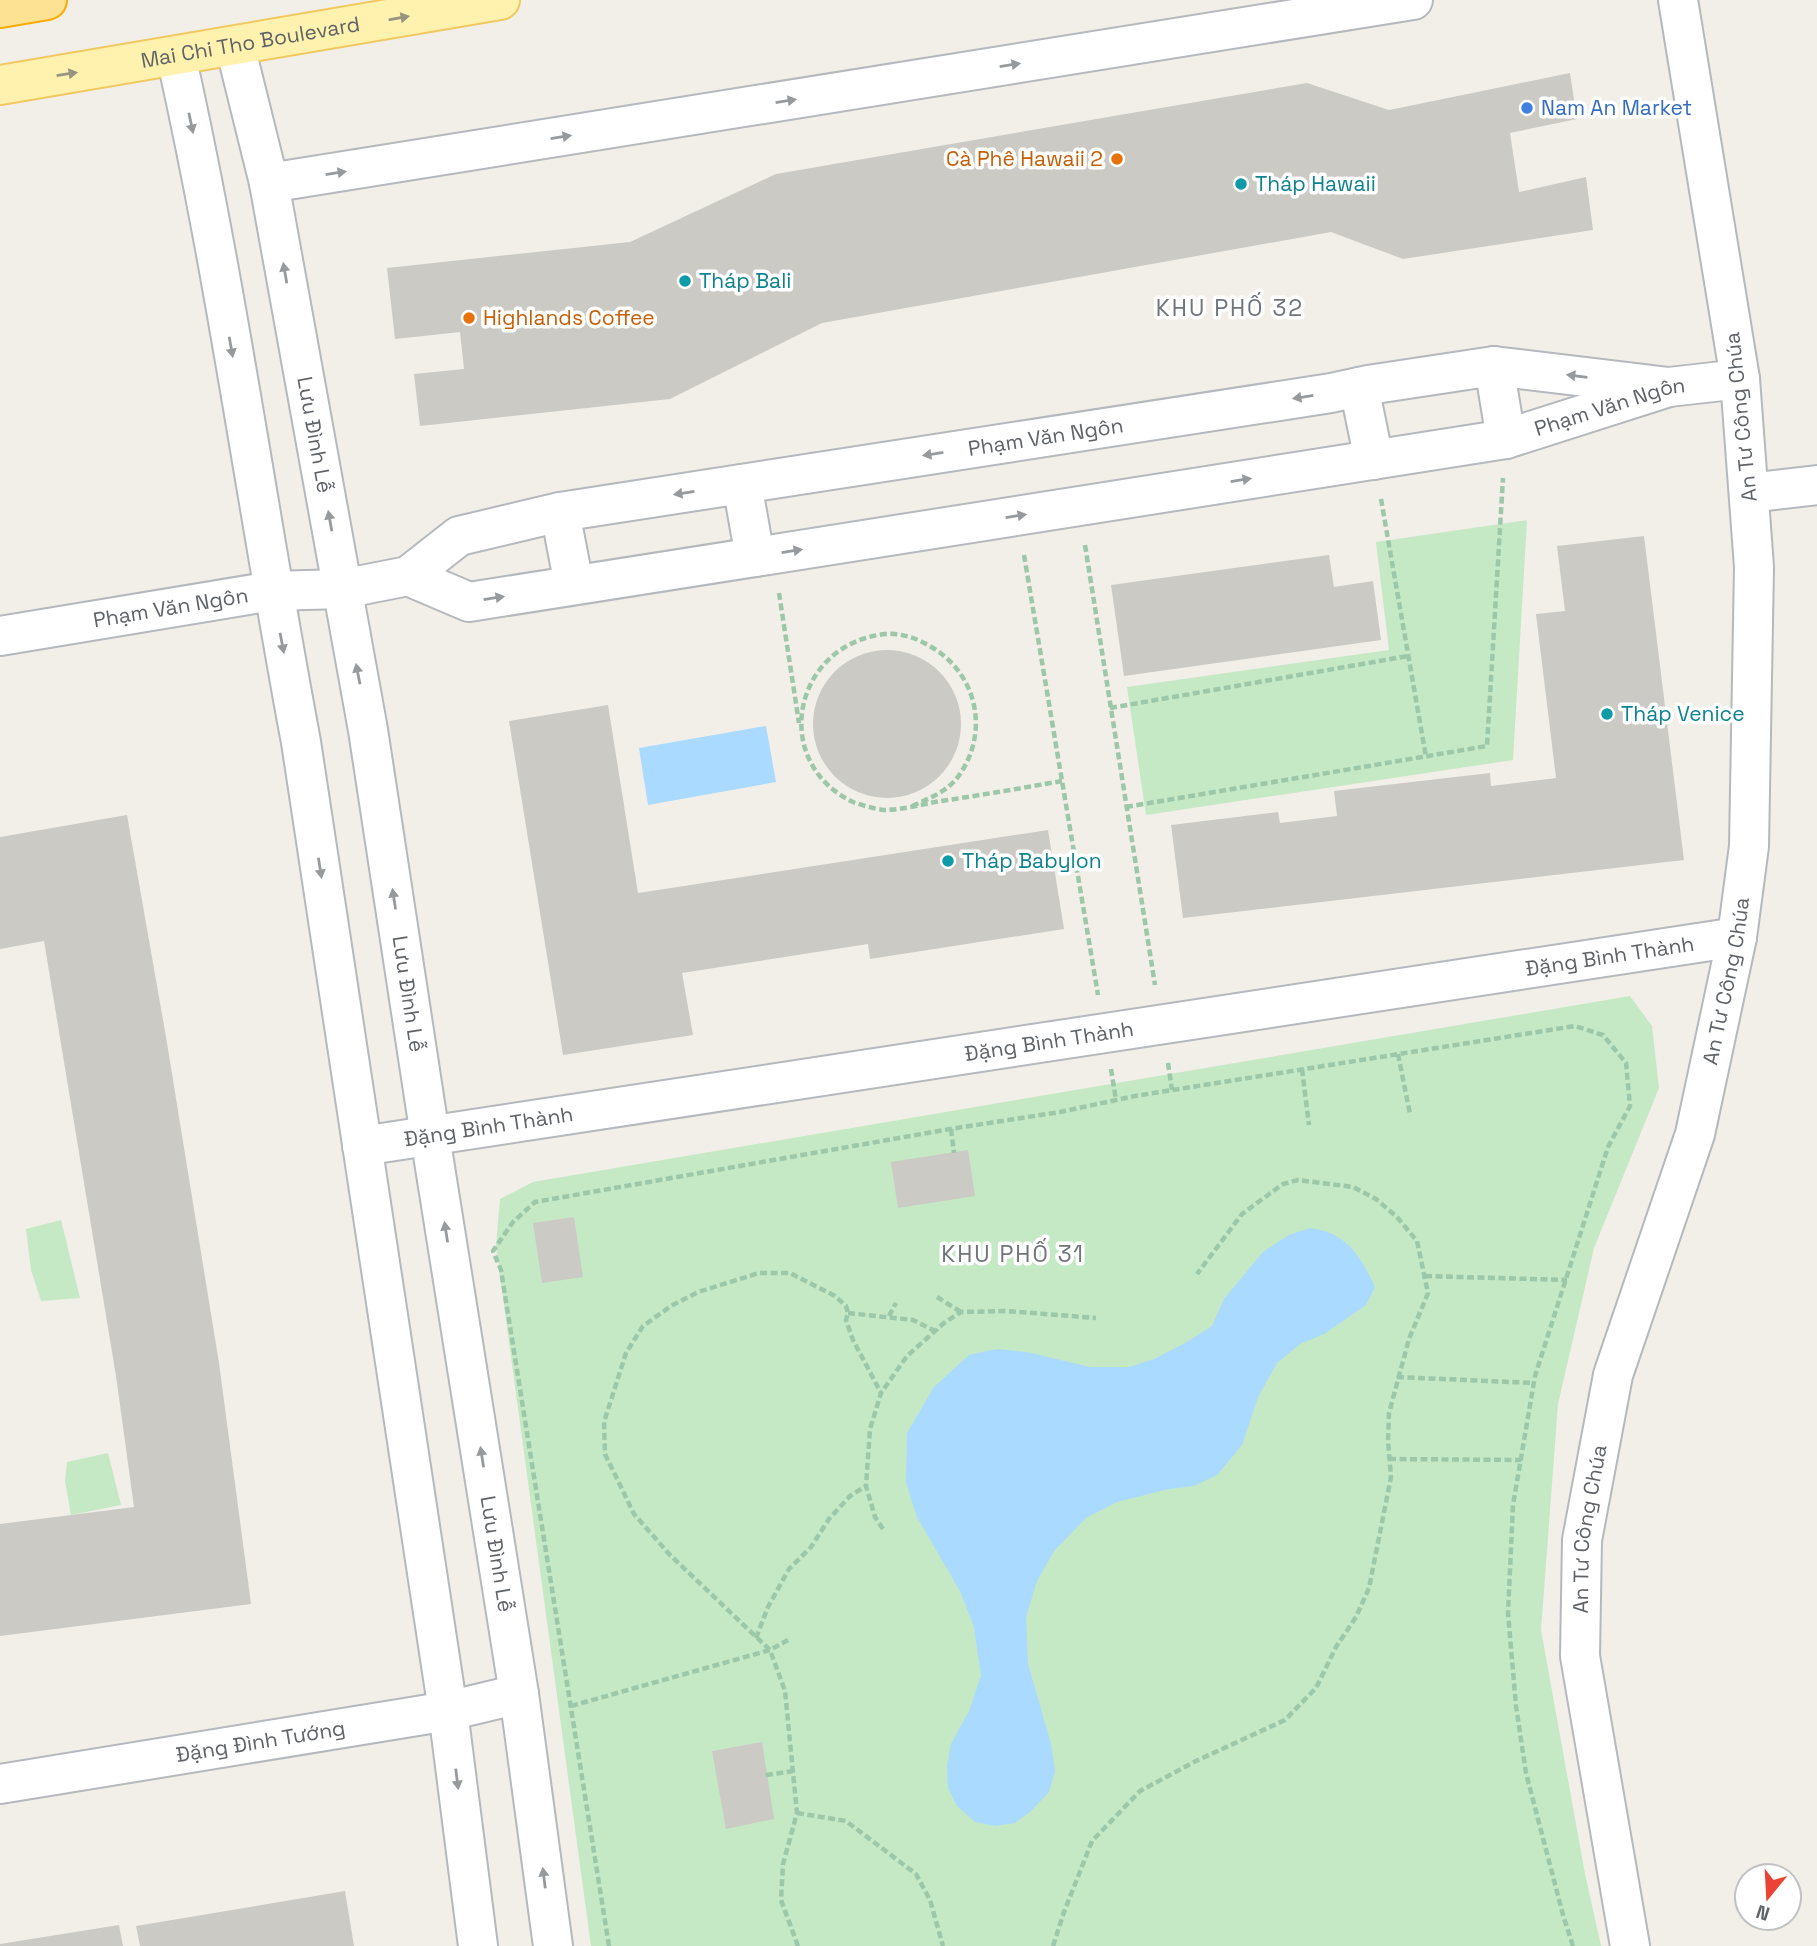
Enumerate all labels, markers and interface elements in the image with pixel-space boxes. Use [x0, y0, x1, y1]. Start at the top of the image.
street label: Mai Chi Tho Boulevard [139, 10, 362, 74]
one-way arrow [388, 12, 410, 23]
one-way arrow [999, 59, 1021, 70]
one-way arrow [56, 68, 78, 79]
place label: Nam An Market [1541, 94, 1692, 121]
one-way arrow [775, 95, 797, 106]
marker: Nam An Market [1519, 100, 1535, 116]
one-way arrow [186, 112, 197, 134]
one-way arrow [550, 131, 572, 142]
place label: Cà Phê Hawaii 2 [946, 145, 1103, 172]
marker: Cà Phê Hawaii 2 [1109, 151, 1125, 167]
one-way arrow [325, 167, 347, 178]
place label: Tháp Hawaii [1255, 170, 1376, 197]
marker: Tháp Hawaii [1233, 176, 1249, 192]
one-way arrow [279, 262, 290, 284]
place label: Tháp Bali [699, 267, 791, 294]
marker: Tháp Bali [677, 273, 693, 289]
district label: KHU PHỐ 32 [1156, 292, 1304, 323]
place label: Highlands Coffee [483, 304, 655, 331]
marker: Highlands Coffee [461, 310, 477, 326]
street label: An Tư Công Chúa [1718, 331, 1763, 503]
one-way arrow [226, 336, 237, 358]
street label: Phạm Văn Ngôn [1531, 371, 1687, 442]
one-way arrow [1566, 371, 1588, 382]
street label: Lưu Đình Lễ [291, 374, 339, 495]
one-way arrow [1292, 392, 1314, 403]
street label: Phạm Văn Ngôn [966, 411, 1125, 462]
one-way arrow [922, 449, 944, 460]
one-way arrow [1230, 474, 1252, 485]
one-way arrow [673, 488, 695, 499]
one-way arrow [324, 510, 335, 532]
one-way arrow [1006, 510, 1028, 521]
one-way arrow [781, 545, 803, 556]
street label: Phạm Văn Ngôn [91, 581, 250, 633]
one-way arrow [484, 592, 506, 603]
one-way arrow [277, 632, 288, 654]
one-way arrow [352, 663, 363, 685]
place label: Tháp Venice [1621, 700, 1745, 727]
marker: Tháp Venice [1599, 706, 1615, 722]
place label: Tháp Babylon [962, 847, 1102, 874]
marker: Tháp Babylon [940, 853, 956, 869]
one-way arrow [315, 857, 326, 879]
one-way arrow [389, 888, 400, 910]
street label: An Tư Công Chúa [1696, 895, 1755, 1067]
street label: Đặng Bình Thành [1523, 930, 1696, 982]
street label: Lưu Đình Lễ [387, 934, 431, 1054]
street label: Đặng Bình Thành [963, 1015, 1135, 1067]
street label: Đặng Bình Thành [402, 1100, 575, 1152]
one-way arrow [440, 1221, 451, 1243]
district label: KHU PHỐ 31 [941, 1238, 1085, 1269]
street label: An Tư Công Chúa [1567, 1442, 1613, 1614]
one-way arrow [476, 1446, 487, 1468]
street label: Lưu Đình Lễ [475, 1494, 520, 1614]
street label: Đặng Đình Tướng [174, 1714, 347, 1768]
one-way arrow [452, 1768, 463, 1790]
north arrow [1733, 1862, 1803, 1932]
one-way arrow [538, 1867, 549, 1889]
text: N [1753, 1899, 1773, 1927]

